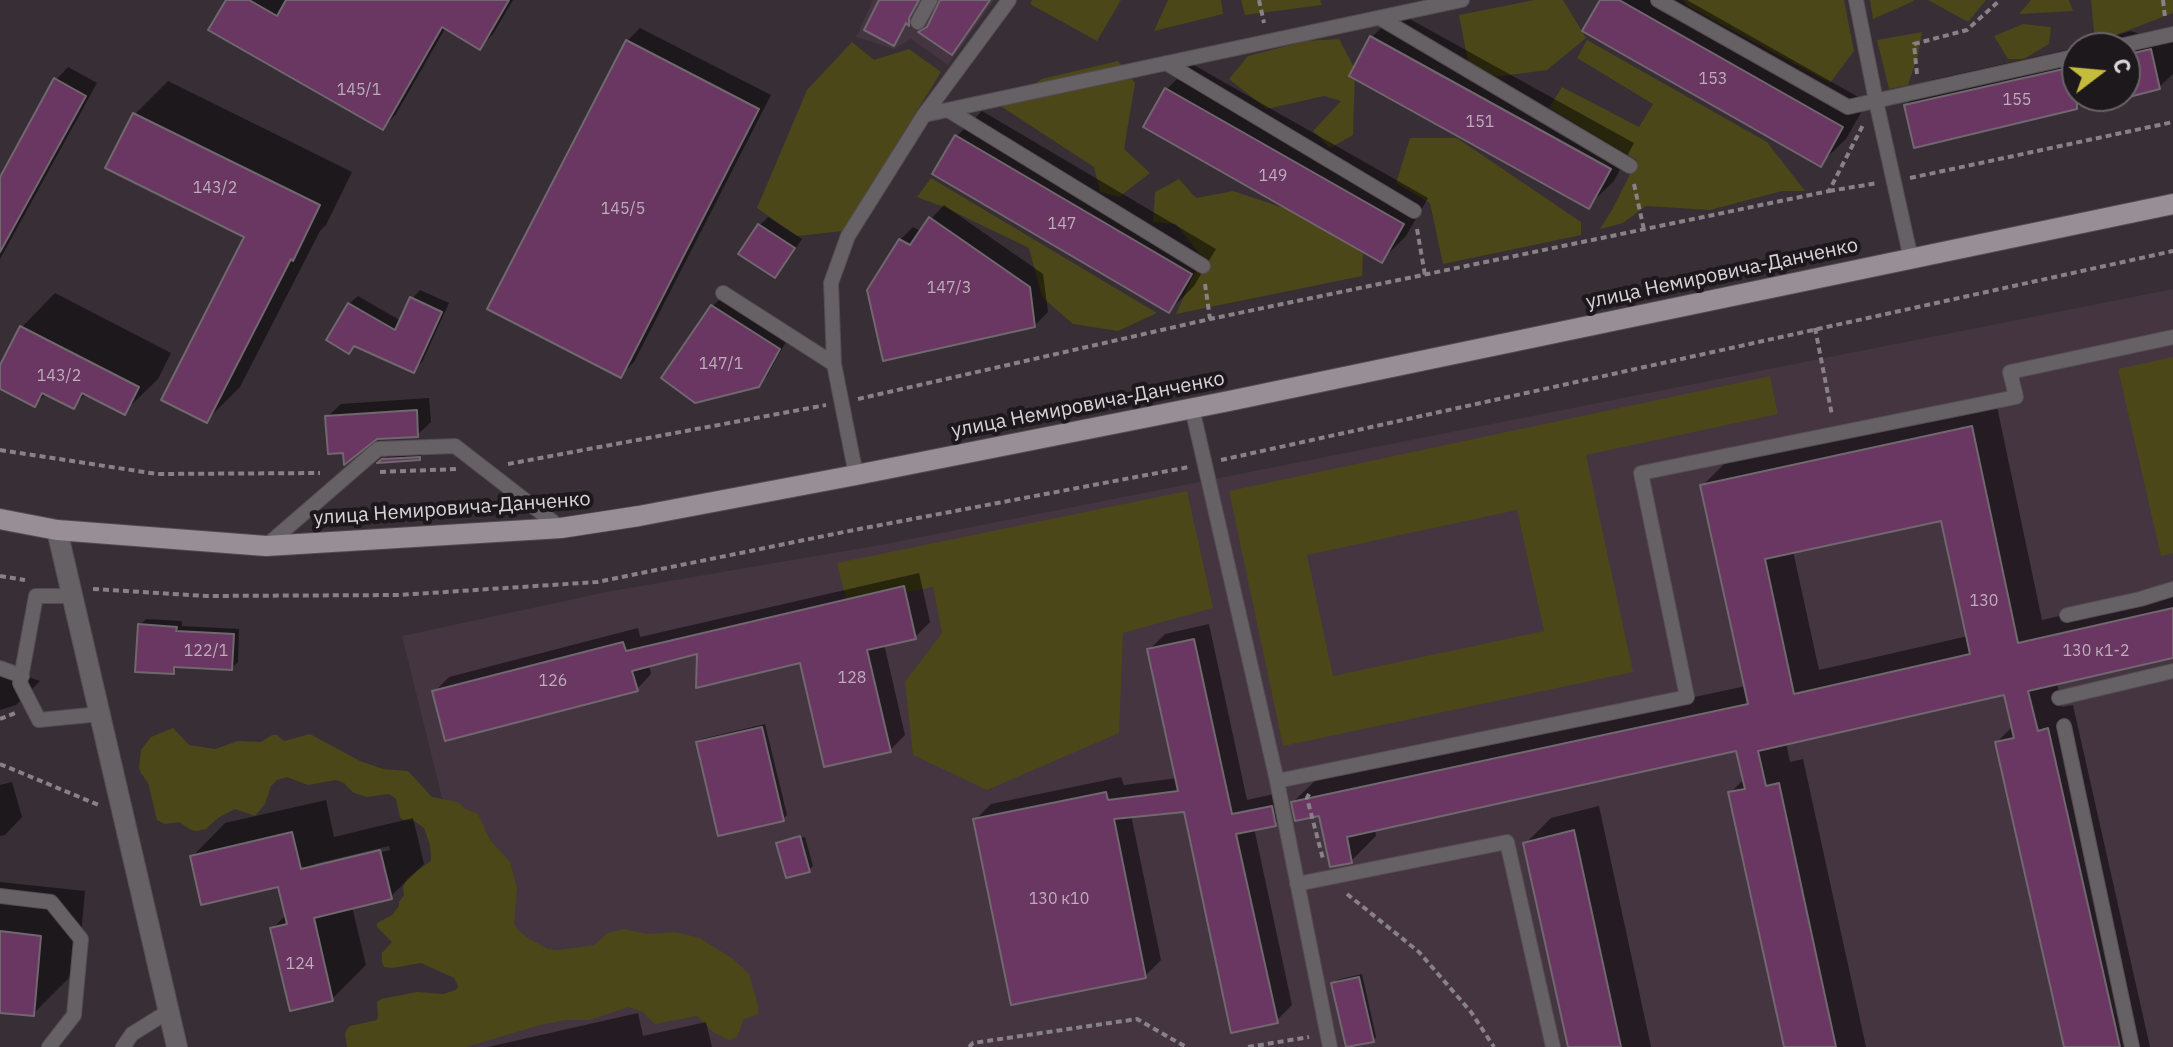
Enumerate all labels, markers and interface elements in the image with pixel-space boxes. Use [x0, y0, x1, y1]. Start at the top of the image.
north arrow [2061, 32, 2141, 112]
text: С [2107, 55, 2139, 77]
house number: 153 [1699, 69, 1727, 89]
house number: 145/1 [337, 80, 381, 100]
house number: 155 [2003, 90, 2031, 110]
house number: 151 [1466, 112, 1494, 132]
house number: 149 [1259, 166, 1287, 186]
house number: 143/2 [193, 178, 237, 198]
house number: 145/5 [601, 199, 645, 219]
house number: 147 [1048, 214, 1076, 234]
street label: улица Немировича-Данченко [1584, 233, 1860, 315]
house number: 147/3 [927, 278, 971, 298]
house number: 147/1 [699, 354, 743, 374]
house number: 143/2 [37, 366, 81, 386]
street label: улица Немировича-Данченко [949, 367, 1227, 443]
street label: улица Немировича-Данченко [313, 487, 591, 531]
house number: 130 [1970, 591, 1998, 611]
house number: 122/1 [184, 641, 228, 661]
house number: 130 к1-2 [2063, 641, 2129, 661]
house number: 128 [838, 668, 866, 688]
house number: 126 [539, 671, 567, 691]
house number: 130 к10 [1029, 889, 1089, 909]
house number: 124 [286, 954, 314, 974]

